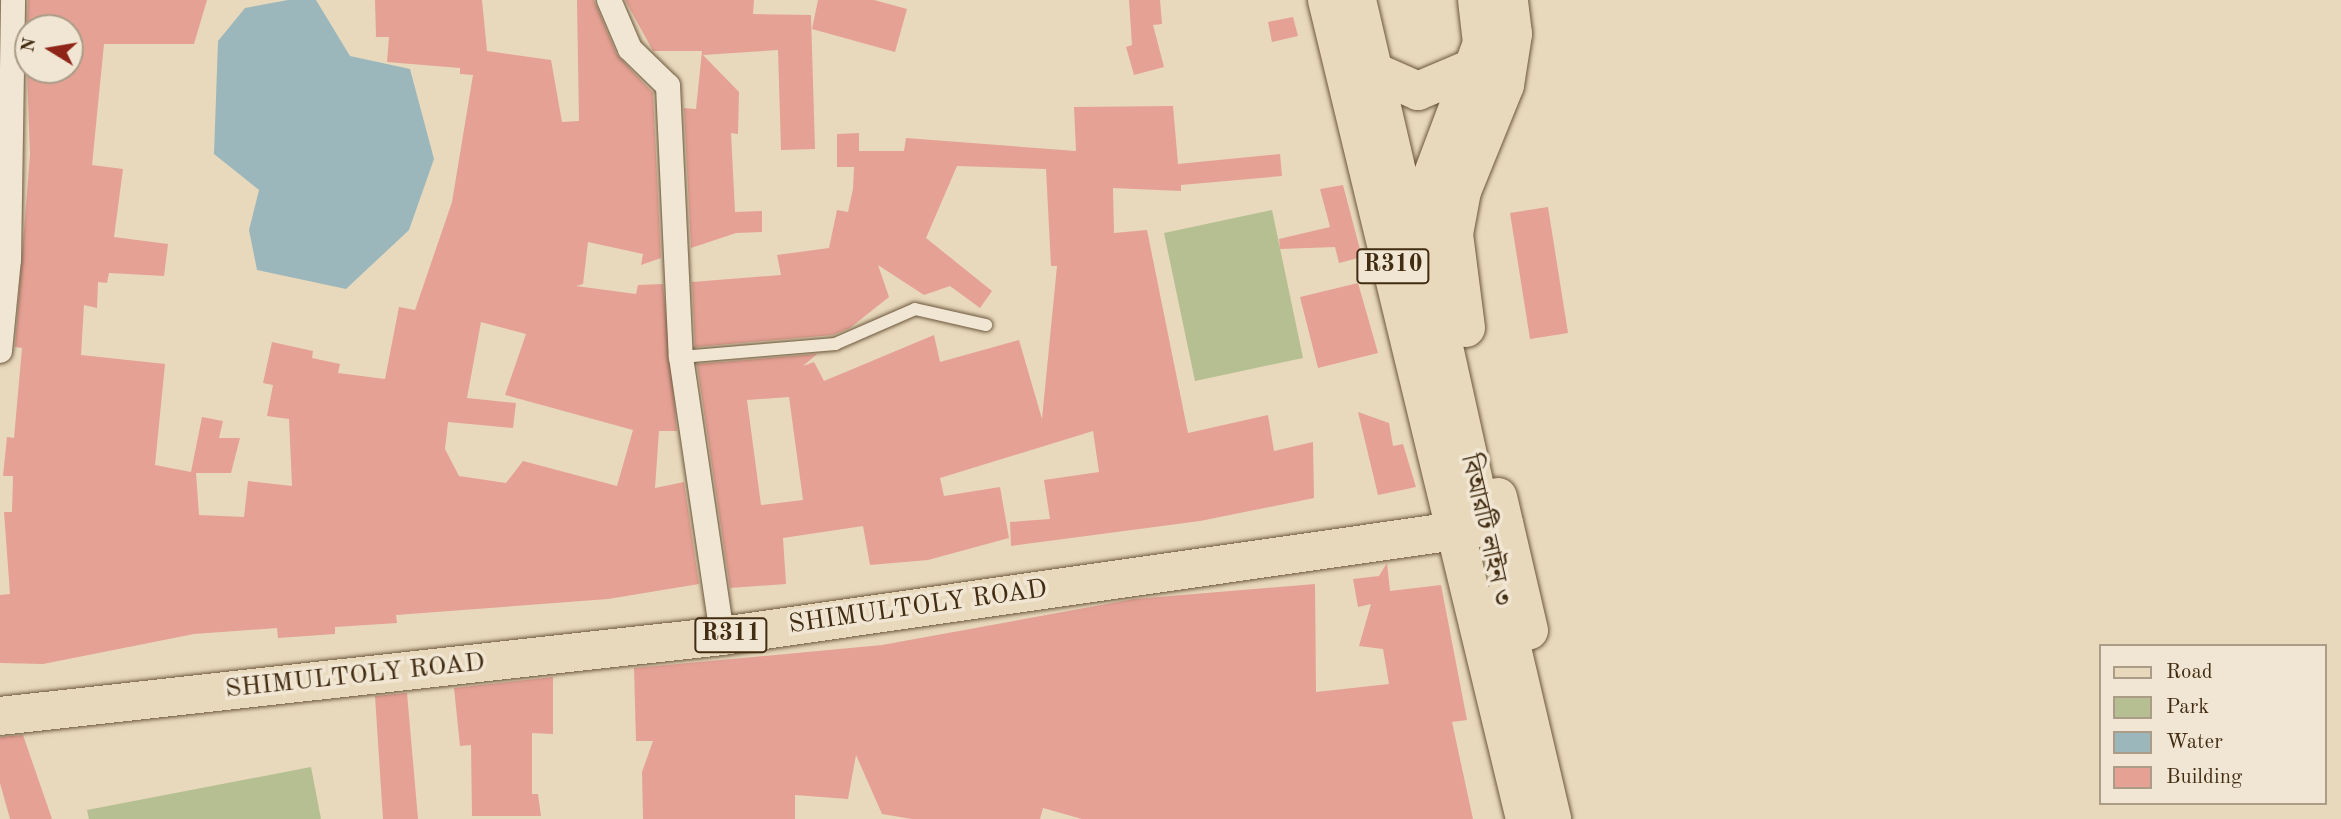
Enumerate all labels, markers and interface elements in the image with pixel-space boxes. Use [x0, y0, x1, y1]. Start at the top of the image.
north arrow [14, 14, 84, 84]
text: N [19, 36, 41, 54]
road number: R310 [1356, 246, 1430, 286]
street label: বিআরটি লাইন ৩ [1452, 452, 1518, 610]
street label: SHIMULTOLY ROAD [787, 574, 1049, 642]
road number: R311 [694, 614, 768, 656]
legend [2100, 644, 2327, 805]
street label: SHIMULTOLY ROAD [224, 648, 486, 706]
text: Road [2166, 662, 2213, 683]
text: Park [2166, 697, 2209, 718]
text: Water [2166, 732, 2223, 753]
text: Building [2166, 767, 2242, 788]

